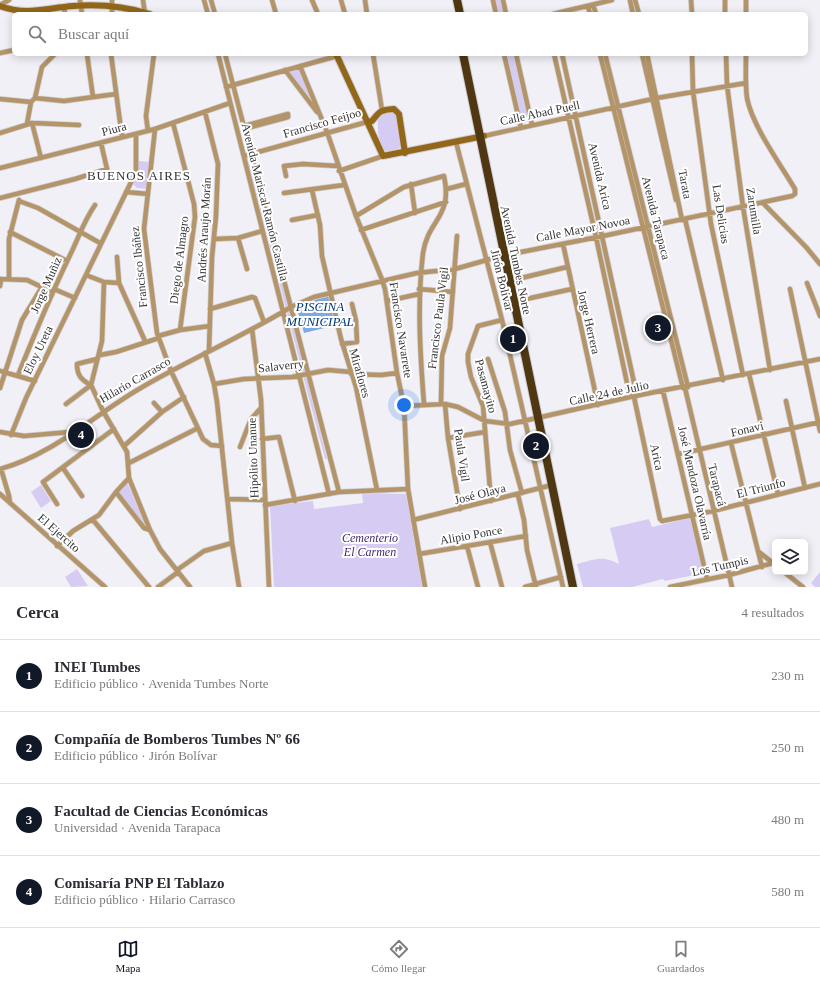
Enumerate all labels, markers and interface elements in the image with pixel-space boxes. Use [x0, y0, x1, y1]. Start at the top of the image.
search box [12, 12, 808, 56]
icon: search [26, 23, 48, 45]
text: Buscar aquí [58, 26, 129, 42]
street label: Calle Abad Puell [499, 98, 582, 128]
street label: Francisco Feijoo [281, 105, 363, 141]
street label: Piura [100, 119, 129, 139]
street label: Avenida Mariscal Ramón Castilla [239, 122, 292, 283]
street label: Avenida Arica [585, 141, 615, 212]
district label: BUENOS AIRES [87, 168, 191, 183]
street label: Tarata [675, 168, 695, 201]
street label: Avenida Tarapaca [639, 175, 673, 262]
street label: Andrés Araujo Morán [194, 177, 214, 283]
street label: Las Delicias [709, 183, 733, 245]
street label: Zarumilla [743, 187, 765, 236]
street label: Avenida Tumbes Norte [498, 204, 534, 316]
street label: Calle Mayor Novoa [535, 213, 632, 245]
street label: Diego de Almagro [167, 215, 191, 305]
street label: Francisco Ibáñez [128, 226, 150, 308]
street label: Jirón Bolívar [488, 248, 516, 312]
street label: Jorge Muñiz [27, 255, 65, 315]
street label: Francisco Paula Vigil [425, 265, 451, 370]
street label: Francisco Navarrete [387, 281, 415, 379]
street label: Jorge Herrera [575, 289, 603, 356]
water label: PISCINA MUNICIPAL [285, 299, 354, 329]
pin: 3 [645, 313, 671, 343]
street label: Eloy Ureta [20, 323, 56, 377]
pin: 1 [500, 324, 526, 354]
street label: Miraflores [346, 347, 374, 400]
street label: Hilario Carrasco [97, 354, 173, 406]
street label: Salaverry [257, 357, 305, 375]
street label: Pasamayito [472, 357, 500, 415]
street label: Calle 24 de Julio [568, 378, 650, 408]
your location [394, 395, 414, 415]
street label: Hipólito Unanue [245, 418, 261, 498]
street label: Fonavi [729, 418, 765, 440]
pin: 4 [68, 420, 94, 450]
street label: José Mendoza Olavarría [675, 425, 715, 542]
street label: Paula Vigil [451, 428, 473, 483]
pin: 2 [523, 431, 549, 461]
street label: Arica [647, 443, 667, 472]
street label: Tarapacá [705, 462, 729, 508]
street label: El Triunfo [735, 475, 787, 501]
street label: José Olaya [453, 481, 508, 507]
street label: El Ejercito [35, 511, 83, 555]
street label: Alipio Ponce [439, 523, 503, 547]
park label: Cementerio El Carmen [342, 531, 398, 559]
map controls [772, 539, 808, 575]
button: layers [772, 539, 808, 575]
street label: Los Tumpis [691, 553, 750, 579]
text: Cerca [16, 603, 59, 622]
text: 4 resultados [742, 605, 804, 620]
text: INEI Tumbes [54, 659, 140, 675]
text: 1 [26, 668, 32, 683]
text: 230 m [771, 668, 804, 683]
text: Edificio público · Avenida Tumbes Norte [54, 676, 269, 691]
text: Compañía de Bomberos Tumbes Nº 66 [54, 731, 300, 747]
text: 2 [26, 740, 32, 755]
text: 250 m [771, 740, 804, 755]
text: Edificio público · Jirón Bolívar [54, 748, 217, 763]
text: Facultad de Ciencias Económicas [54, 803, 268, 819]
text: 3 [26, 812, 32, 827]
text: 480 m [771, 812, 804, 827]
text: Universidad · Avenida Tarapaca [54, 820, 220, 835]
text: Comisaría PNP El Tablazo [54, 875, 224, 891]
text: 4 [26, 884, 32, 899]
text: 580 m [771, 884, 804, 899]
text: Edificio público · Hilario Carrasco [54, 892, 235, 907]
tab: Mapa [115, 938, 140, 974]
tab: Cómo llegar [371, 938, 426, 974]
tab: Guardados [657, 938, 705, 974]

